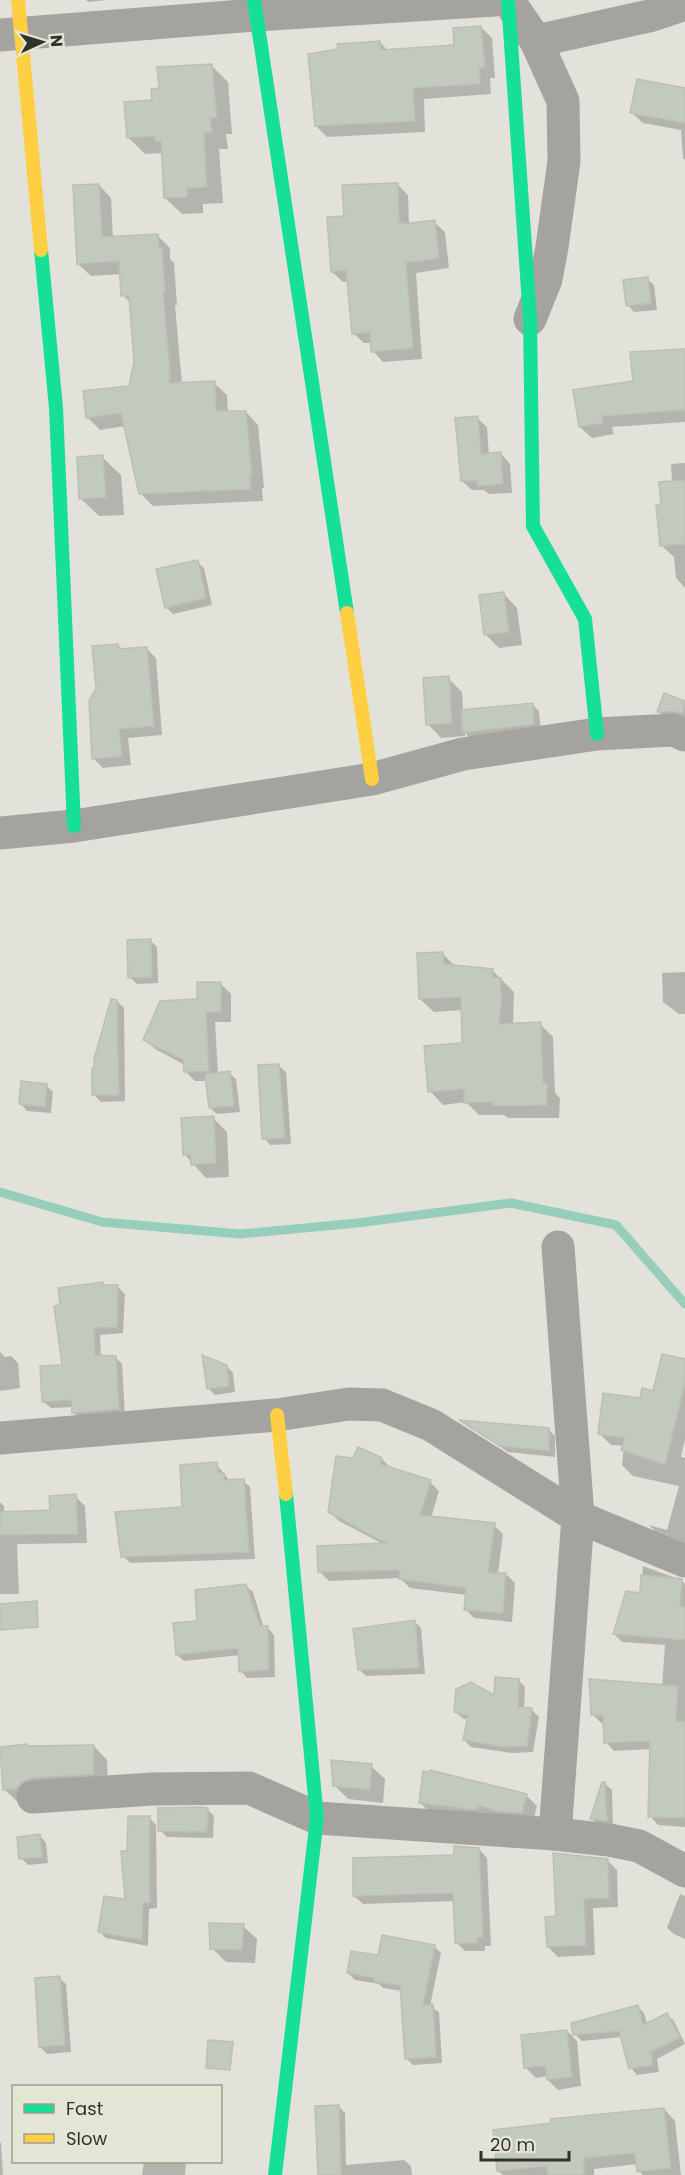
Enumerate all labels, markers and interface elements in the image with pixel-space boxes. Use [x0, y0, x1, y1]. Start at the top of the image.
north arrow [12, 12, 72, 72]
text: N [45, 34, 68, 48]
legend [12, 2085, 222, 2163]
text: Fast [66, 2096, 103, 2121]
scale bar [481, 2124, 570, 2162]
text: Slow [66, 2126, 108, 2151]
text: 20 m [490, 2132, 535, 2157]

